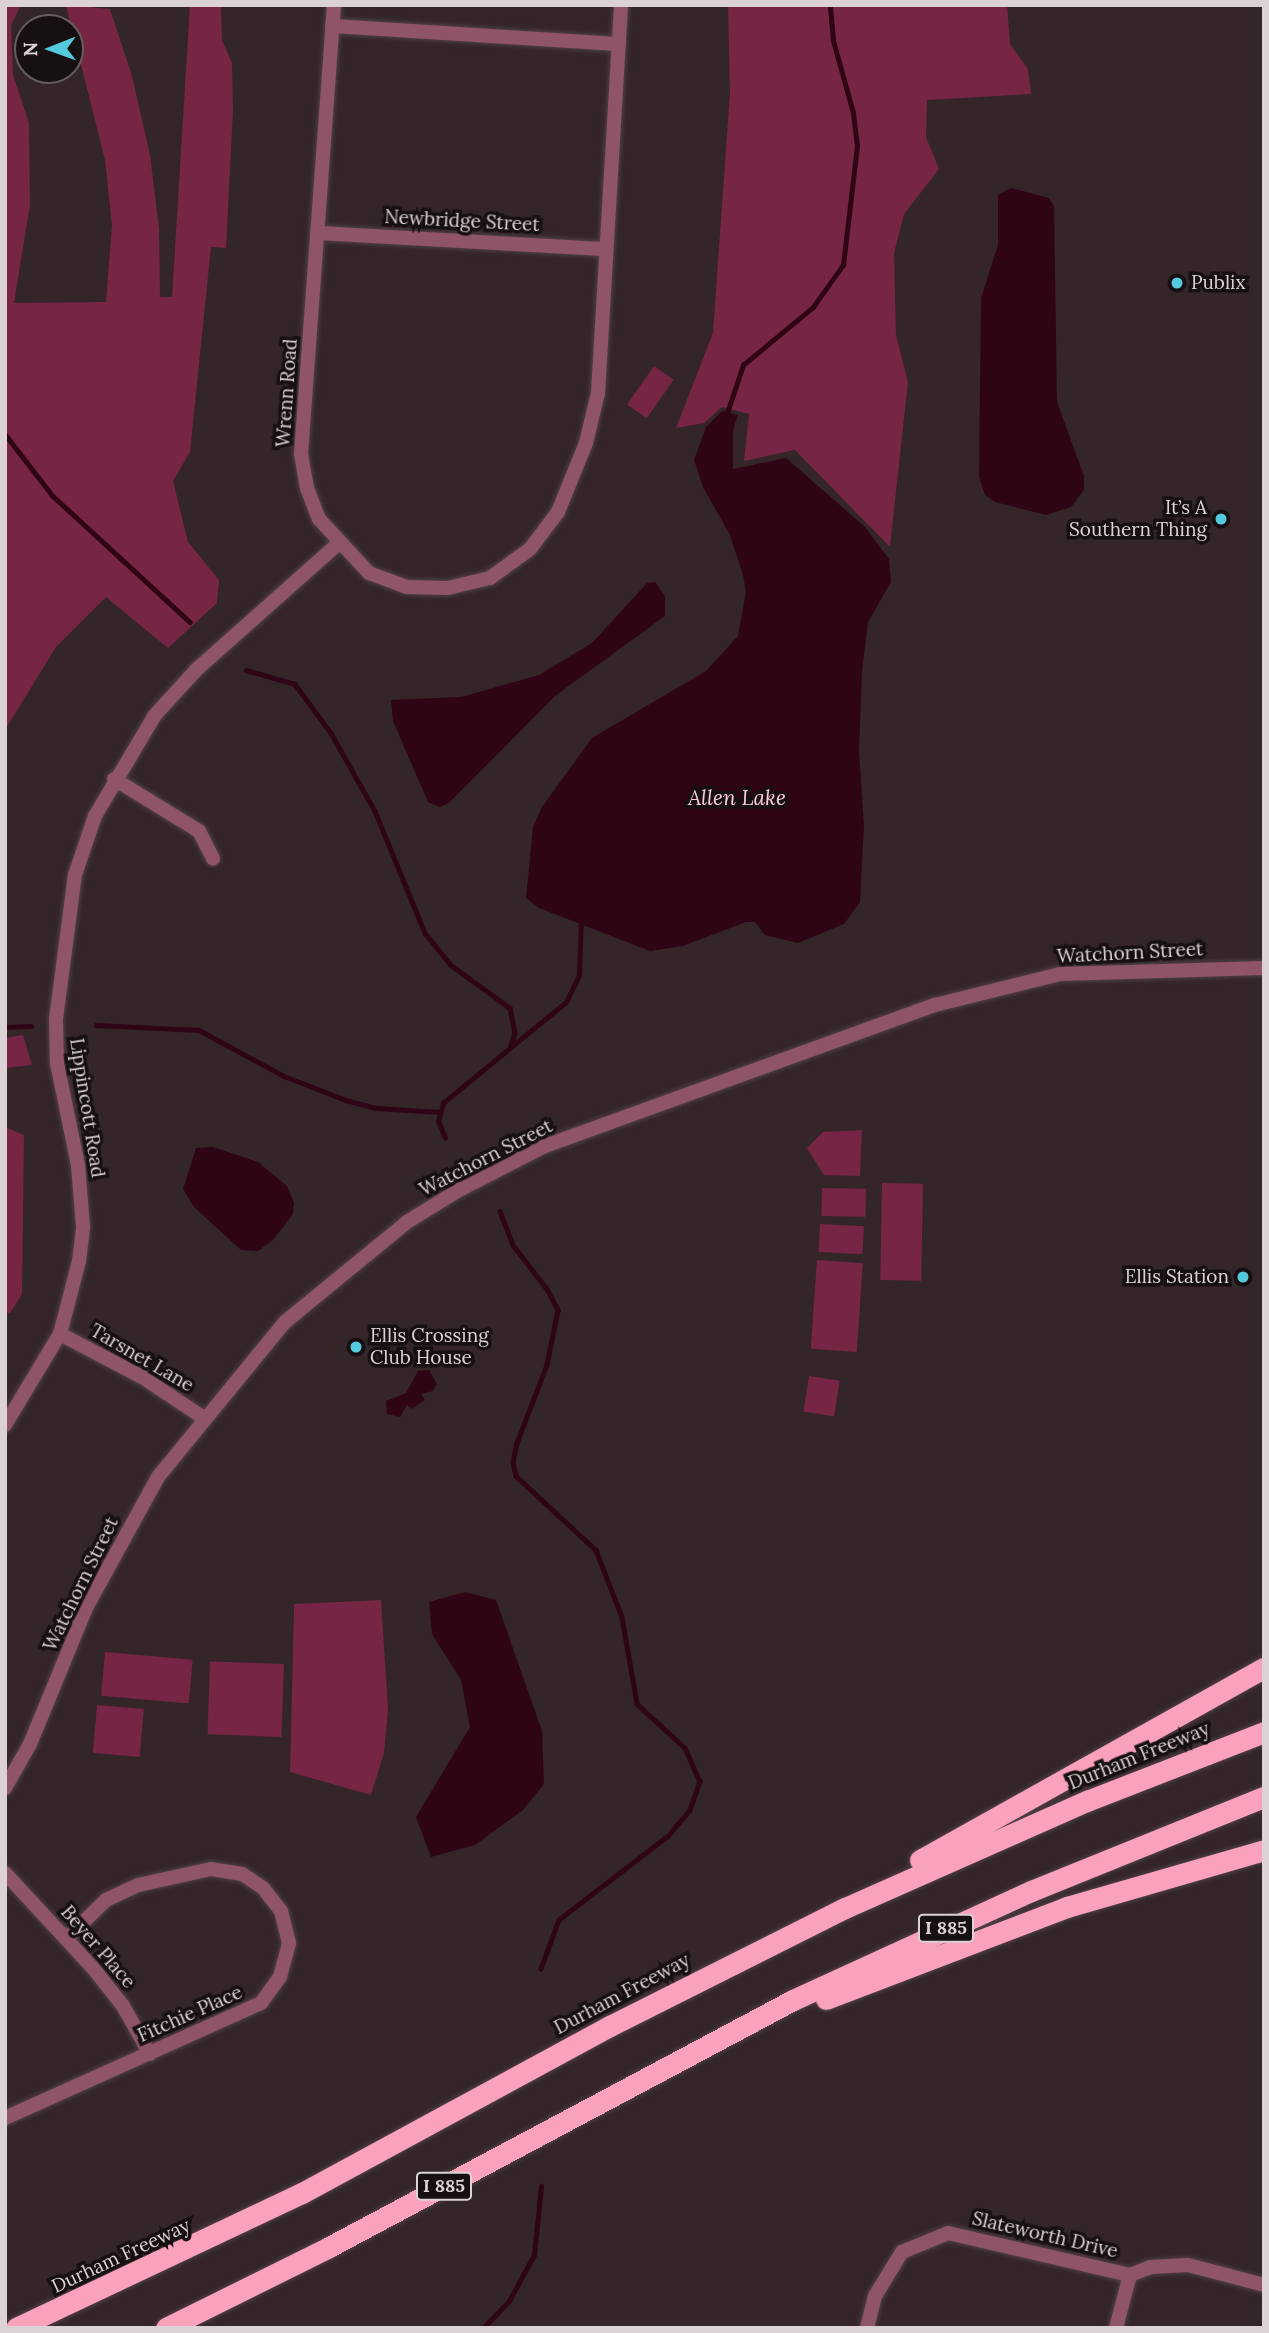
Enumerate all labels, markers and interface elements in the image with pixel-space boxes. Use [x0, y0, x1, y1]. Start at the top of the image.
north arrow [14, 14, 84, 84]
text: N [18, 42, 42, 57]
street label: Newbridge Street [384, 206, 540, 236]
place label: Publix [1191, 272, 1245, 294]
marker: Publix [1169, 275, 1185, 291]
street label: Wrenn Road [272, 338, 302, 448]
place label: It’s A Southern Thing [1069, 497, 1207, 541]
marker: It’s A Southern Thing [1213, 511, 1229, 527]
water label: Allen Lake [688, 785, 786, 811]
street label: Watchorn Street [1056, 938, 1204, 968]
street label: Lippincott Road [65, 1037, 109, 1179]
street label: Watchorn Street [416, 1115, 556, 1201]
place label: Ellis Station [1125, 1266, 1229, 1288]
marker: Ellis Station [1235, 1269, 1251, 1285]
street label: Tarsnet Lane [86, 1319, 198, 1397]
place label: Ellis Crossing Club House [370, 1325, 489, 1369]
marker: Ellis Crossing Club House [348, 1339, 364, 1355]
street label: Watchorn Street [39, 1513, 123, 1655]
street label: Durham Freeway [1065, 1717, 1213, 1795]
street label: Beyer Place [56, 1901, 140, 1993]
road number: I 885 [916, 1914, 976, 1942]
street label: Durham Freeway [550, 1949, 694, 2039]
street label: Fitchie Place [134, 1981, 246, 2047]
road number: I 885 [414, 2172, 474, 2200]
street label: Slateworth Drive [970, 2207, 1120, 2263]
street label: Durham Freeway [48, 2214, 194, 2298]

